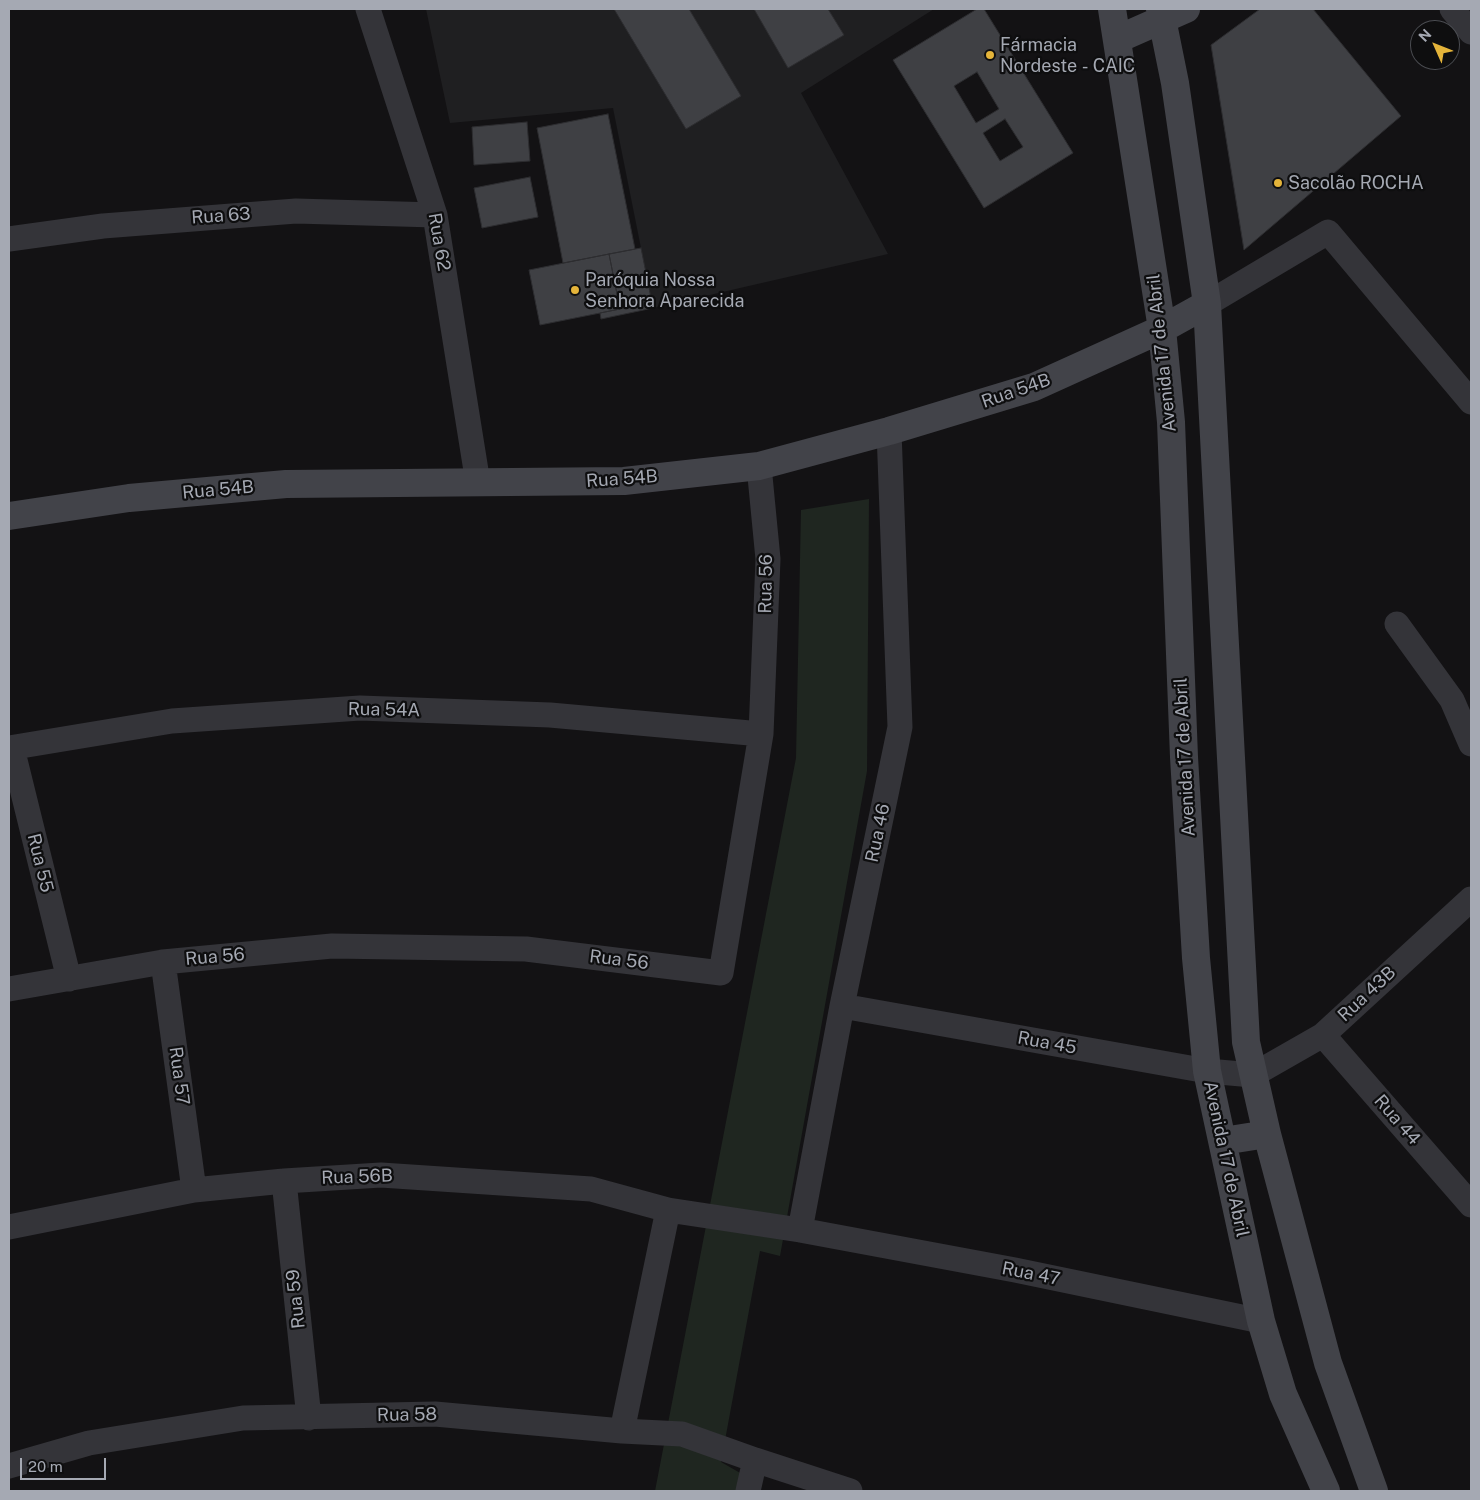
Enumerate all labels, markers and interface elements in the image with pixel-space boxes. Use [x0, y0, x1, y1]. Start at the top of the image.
north arrow [1410, 20, 1460, 70]
text: N [1415, 26, 1434, 45]
place label: Fármacia Nordeste - CAIC [1000, 34, 1135, 76]
marker: Fármacia Nordeste - CAIC [984, 49, 996, 61]
place label: Sacolão ROCHA [1288, 172, 1424, 194]
marker: Sacolão ROCHA [1272, 177, 1284, 189]
street label: Rua 63 [191, 203, 251, 229]
street label: Rua 62 [423, 211, 455, 273]
place label: Paróquia Nossa Senhora Aparecida [585, 269, 744, 312]
street label: Avenida 17 de Abril [1143, 273, 1181, 433]
marker: Paróquia Nossa Senhora Aparecida [569, 284, 581, 296]
street label: Rua 54B [979, 369, 1053, 413]
street label: Rua 54B [585, 466, 659, 492]
street label: Rua 54B [181, 476, 255, 504]
street label: Rua 56 [755, 554, 777, 614]
street label: Avenida 17 de Abril [1170, 677, 1200, 837]
street label: Rua 54A [348, 699, 420, 721]
street label: Rua 46 [861, 802, 895, 864]
street label: Rua 55 [22, 831, 58, 895]
street label: Rua 56 [184, 944, 246, 970]
street label: Rua 56 [588, 946, 650, 974]
street label: Rua 43B [1333, 962, 1401, 1026]
street label: Rua 45 [1016, 1027, 1078, 1059]
street label: Rua 57 [164, 1045, 194, 1107]
street label: Avenida 17 de Abril [1199, 1079, 1253, 1239]
street label: Rua 44 [1369, 1090, 1425, 1150]
street label: Rua 56B [321, 1165, 393, 1189]
street label: Rua 47 [1000, 1258, 1062, 1290]
street label: Rua 59 [282, 1268, 310, 1330]
street label: Rua 58 [377, 1404, 437, 1426]
scale bar [22, 1448, 109, 1480]
text: 20 m [28, 1458, 63, 1475]

